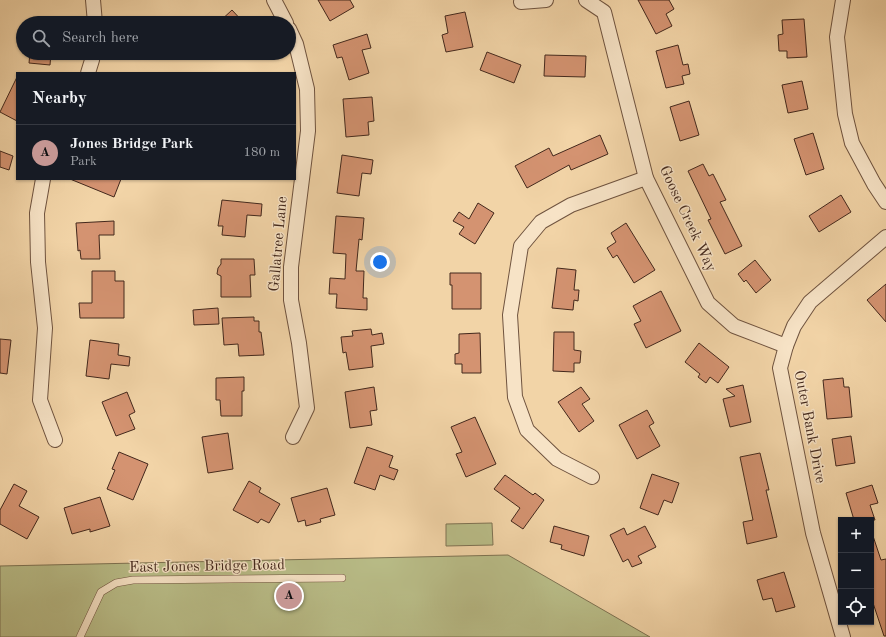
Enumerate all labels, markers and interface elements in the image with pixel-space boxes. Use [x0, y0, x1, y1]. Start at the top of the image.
search box [16, 16, 296, 60]
icon: search [30, 27, 52, 49]
text: Search here [62, 31, 139, 46]
text: Nearby [32, 90, 87, 107]
text: Jones Bridge Park [70, 137, 193, 152]
text: A [40, 146, 50, 159]
text: 180 m [243, 146, 280, 159]
text: Park [70, 155, 97, 168]
street label: Goose Creek Way [656, 164, 718, 274]
street label: Gallatree Lane [267, 196, 291, 292]
your location [370, 252, 390, 272]
street label: Outer Bank Drive [791, 369, 827, 485]
map controls [838, 517, 874, 625]
button: + [838, 517, 874, 553]
button: − [838, 553, 874, 589]
street label: East Jones Bridge Road [129, 558, 285, 576]
pin: A [276, 581, 302, 611]
button: locate [838, 589, 874, 625]

